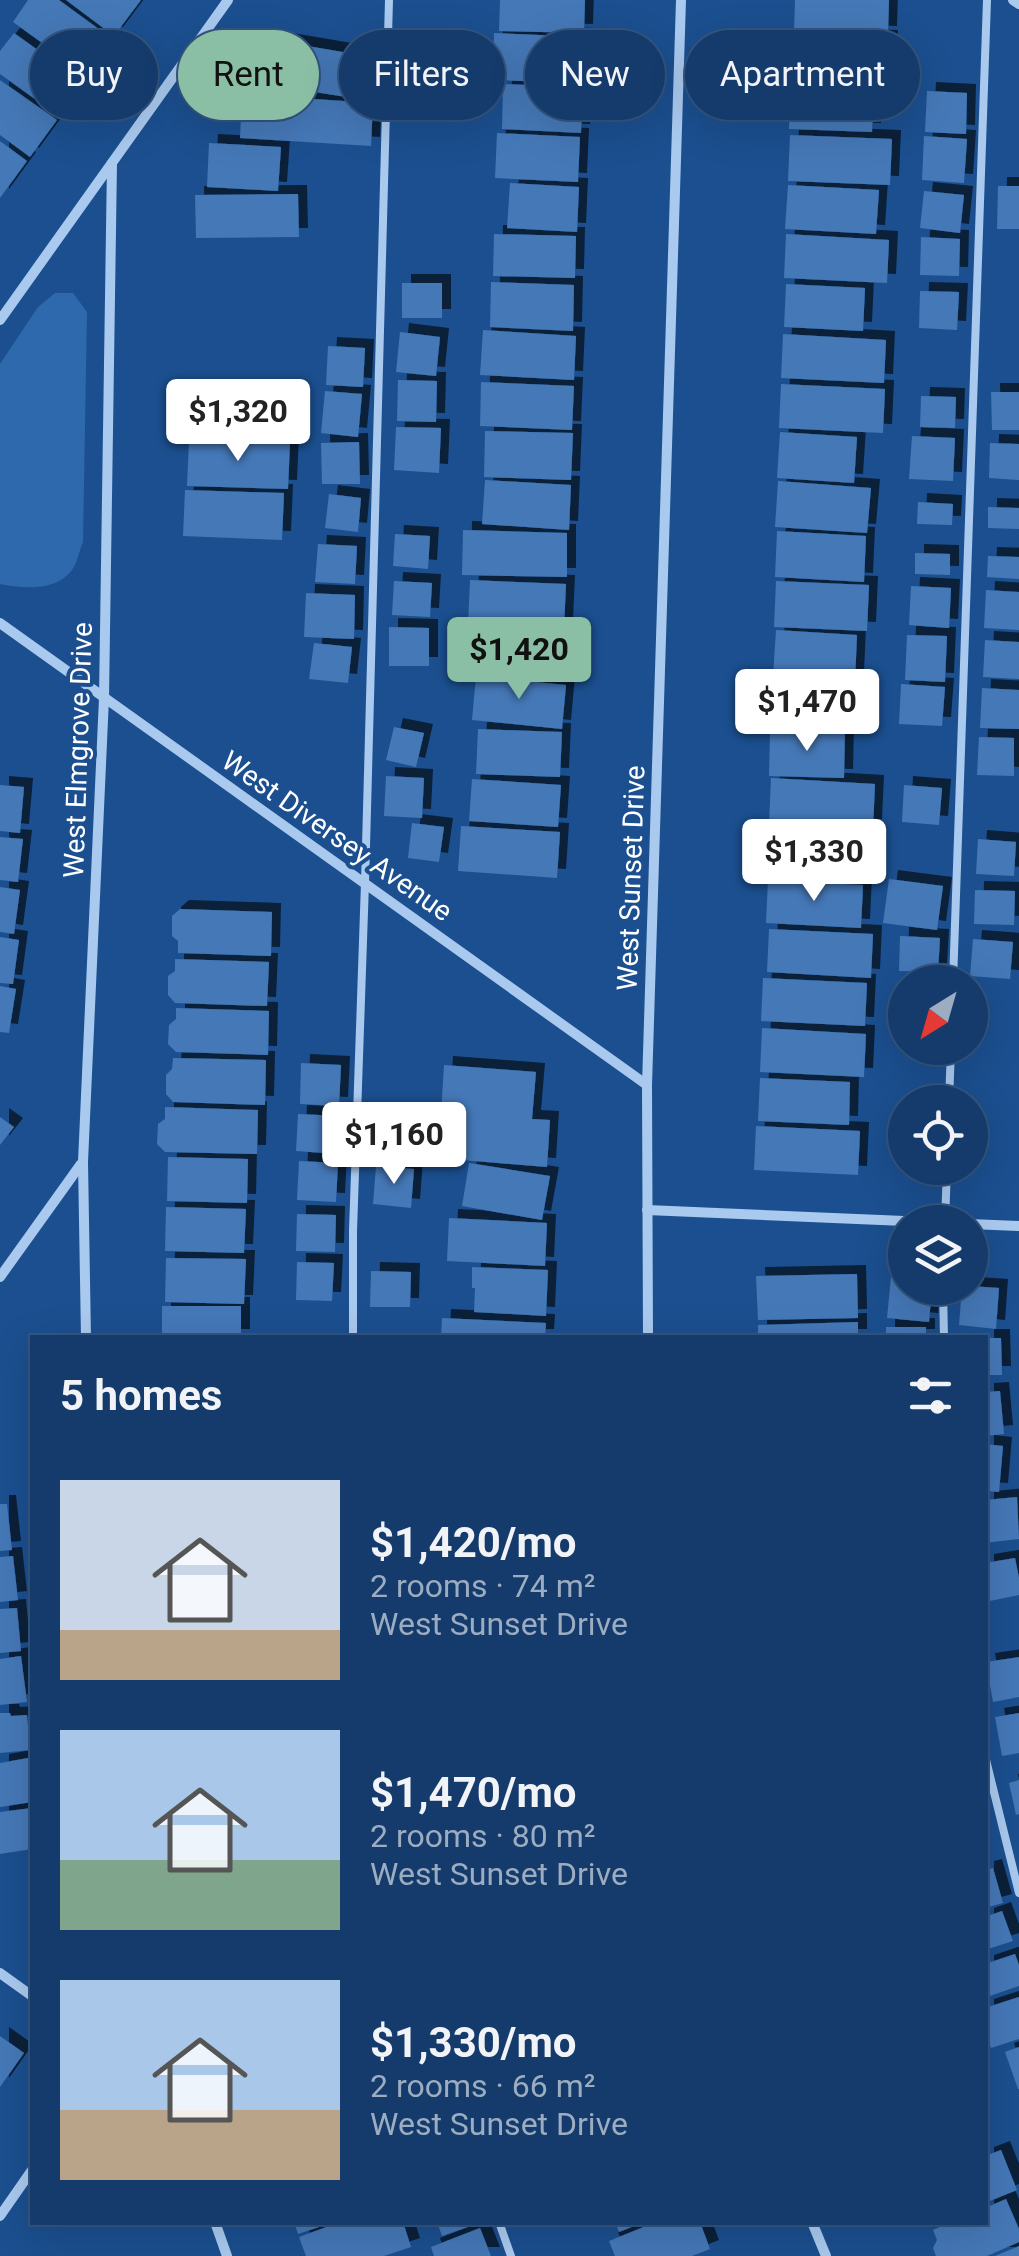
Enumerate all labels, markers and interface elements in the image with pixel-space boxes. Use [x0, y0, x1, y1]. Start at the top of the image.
chip: Buy [30, 30, 158, 120]
chip: Rent [178, 30, 319, 120]
chip: Filters [339, 30, 505, 120]
chip: New [525, 30, 665, 120]
chip: Apartment [685, 30, 920, 120]
pin: $1,320 [157, 379, 319, 464]
text: $1,320 [188, 392, 288, 430]
pin: $1,420 [438, 617, 600, 702]
street label: West Elmgrove Drive [57, 622, 99, 878]
text: $1,420 [469, 630, 569, 668]
pin: $1,470 [726, 669, 888, 754]
text: $1,470 [757, 682, 857, 720]
street label: West Diversey Avenue [215, 744, 459, 928]
street label: West Sunset Drive [611, 765, 651, 991]
pin: $1,330 [733, 819, 895, 904]
text: $1,330 [764, 832, 864, 870]
north arrow [888, 965, 988, 1065]
map controls [888, 965, 988, 1305]
button: locate [888, 1085, 988, 1185]
pin: $1,160 [313, 1102, 475, 1187]
text: $1,160 [344, 1115, 444, 1153]
button: layers [888, 1205, 988, 1305]
icon: filters [903, 1368, 958, 1423]
text: 5 homes [60, 1371, 222, 1420]
text: $1,420/mo [370, 1518, 577, 1567]
icon: home [140, 1520, 260, 1640]
text: 2 rooms · 74 m² [370, 1567, 595, 1605]
text: West Sunset Drive [370, 1605, 628, 1643]
text: $1,470/mo [370, 1768, 577, 1817]
icon: home [140, 1770, 260, 1890]
text: 2 rooms · 80 m² [370, 1817, 595, 1855]
text: West Sunset Drive [370, 1855, 628, 1893]
text: $1,330/mo [370, 2018, 577, 2067]
icon: home [140, 2020, 260, 2140]
text: 2 rooms · 66 m² [370, 2067, 595, 2105]
text: West Sunset Drive [370, 2105, 628, 2143]

